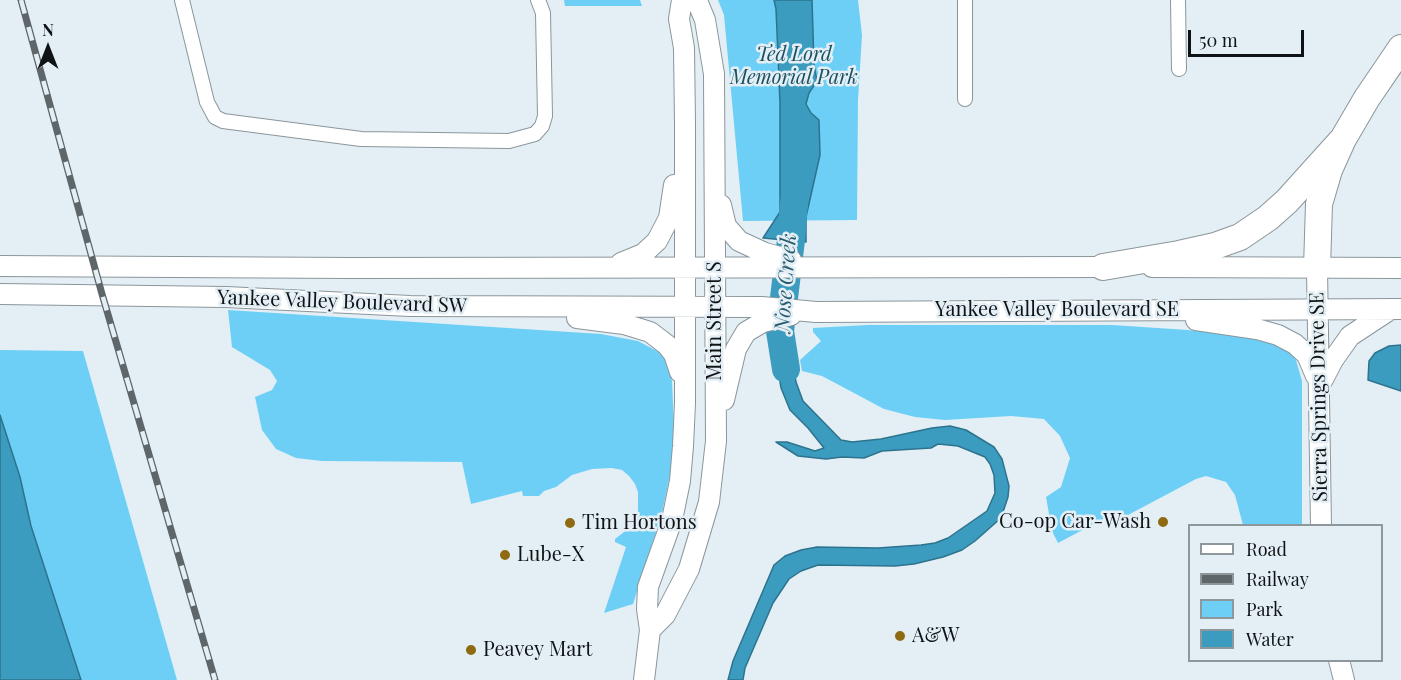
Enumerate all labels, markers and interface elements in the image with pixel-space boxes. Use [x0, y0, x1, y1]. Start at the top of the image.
north arrow [18, 18, 78, 78]
scale bar [1191, 18, 1306, 56]
text: N [42, 19, 54, 40]
text: 50 m [1199, 28, 1238, 52]
park label: Ted Lord Memorial Park [730, 43, 858, 90]
water label: Nose Creek [770, 233, 802, 333]
street label: Main Street S [703, 261, 727, 381]
street label: Yankee Valley Boulevard SW [217, 286, 467, 318]
street label: Sierra Springs Drive SE [1305, 292, 1333, 502]
street label: Yankee Valley Boulevard SE [935, 298, 1179, 322]
place label: Co-op Car-Wash [999, 510, 1151, 534]
place label: Tim Hortons [582, 511, 697, 535]
marker: Co-op Car-Wash [1156, 515, 1170, 529]
marker: Tim Hortons [563, 516, 577, 530]
legend [1188, 524, 1383, 662]
text: Road [1246, 537, 1287, 561]
place label: Lube-X [517, 543, 584, 567]
marker: Lube-X [498, 548, 512, 562]
text: Railway [1246, 567, 1309, 591]
text: Park [1246, 597, 1283, 621]
place label: A&W [912, 624, 959, 648]
text: Water [1246, 627, 1294, 651]
marker: A&W [893, 629, 907, 643]
place label: Peavey Mart [483, 638, 592, 662]
marker: Peavey Mart [464, 643, 478, 657]

